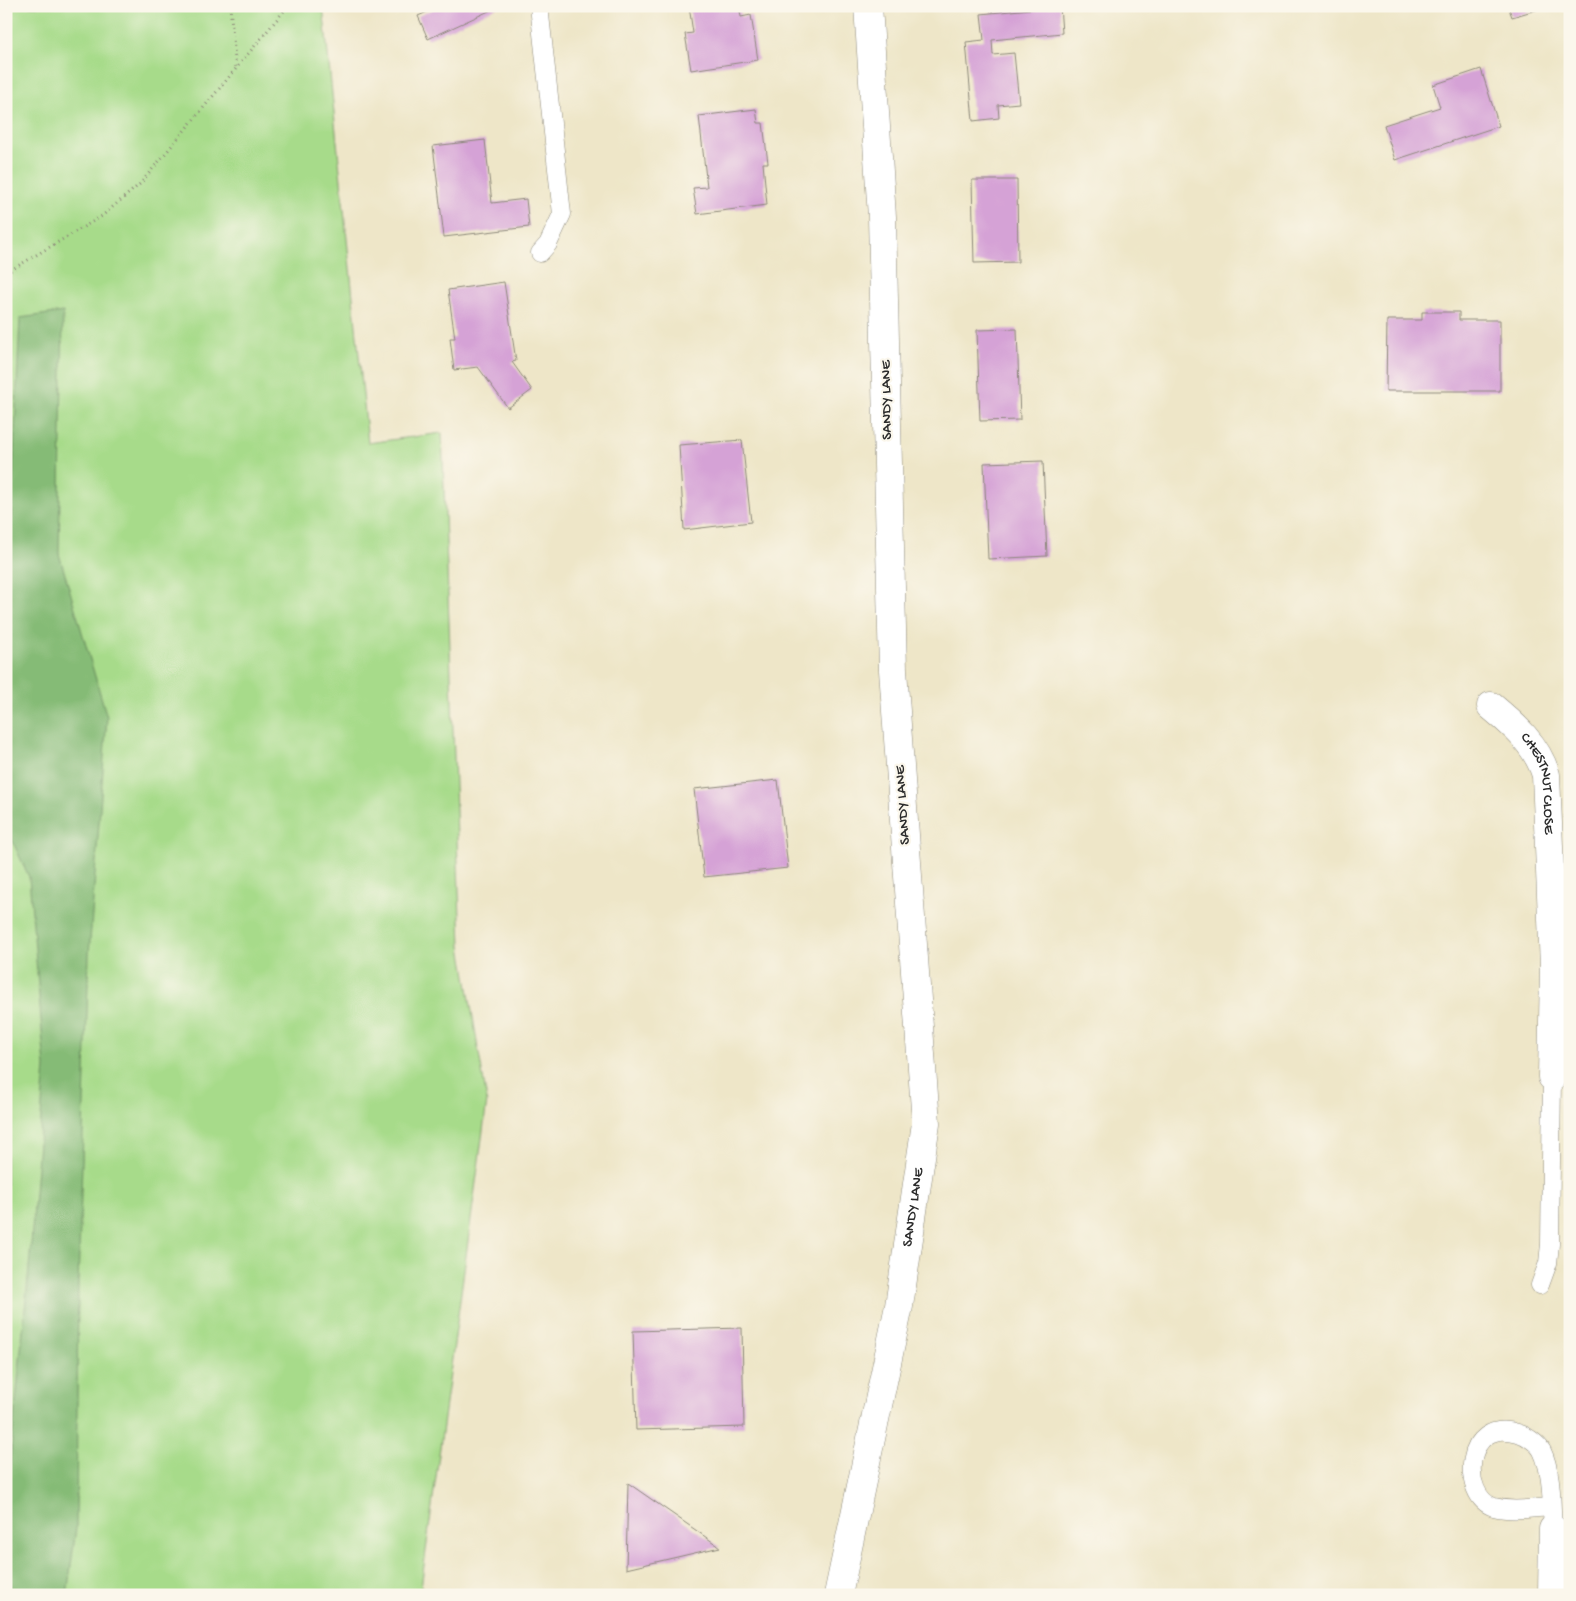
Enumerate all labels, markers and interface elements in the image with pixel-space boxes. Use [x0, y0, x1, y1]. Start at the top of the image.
street label: SANDY LANE [877, 360, 897, 440]
street label: CHESTNUT CLOSE [1516, 729, 1557, 835]
street label: SANDY LANE [891, 764, 915, 845]
street label: SANDY LANE [899, 1166, 928, 1248]

